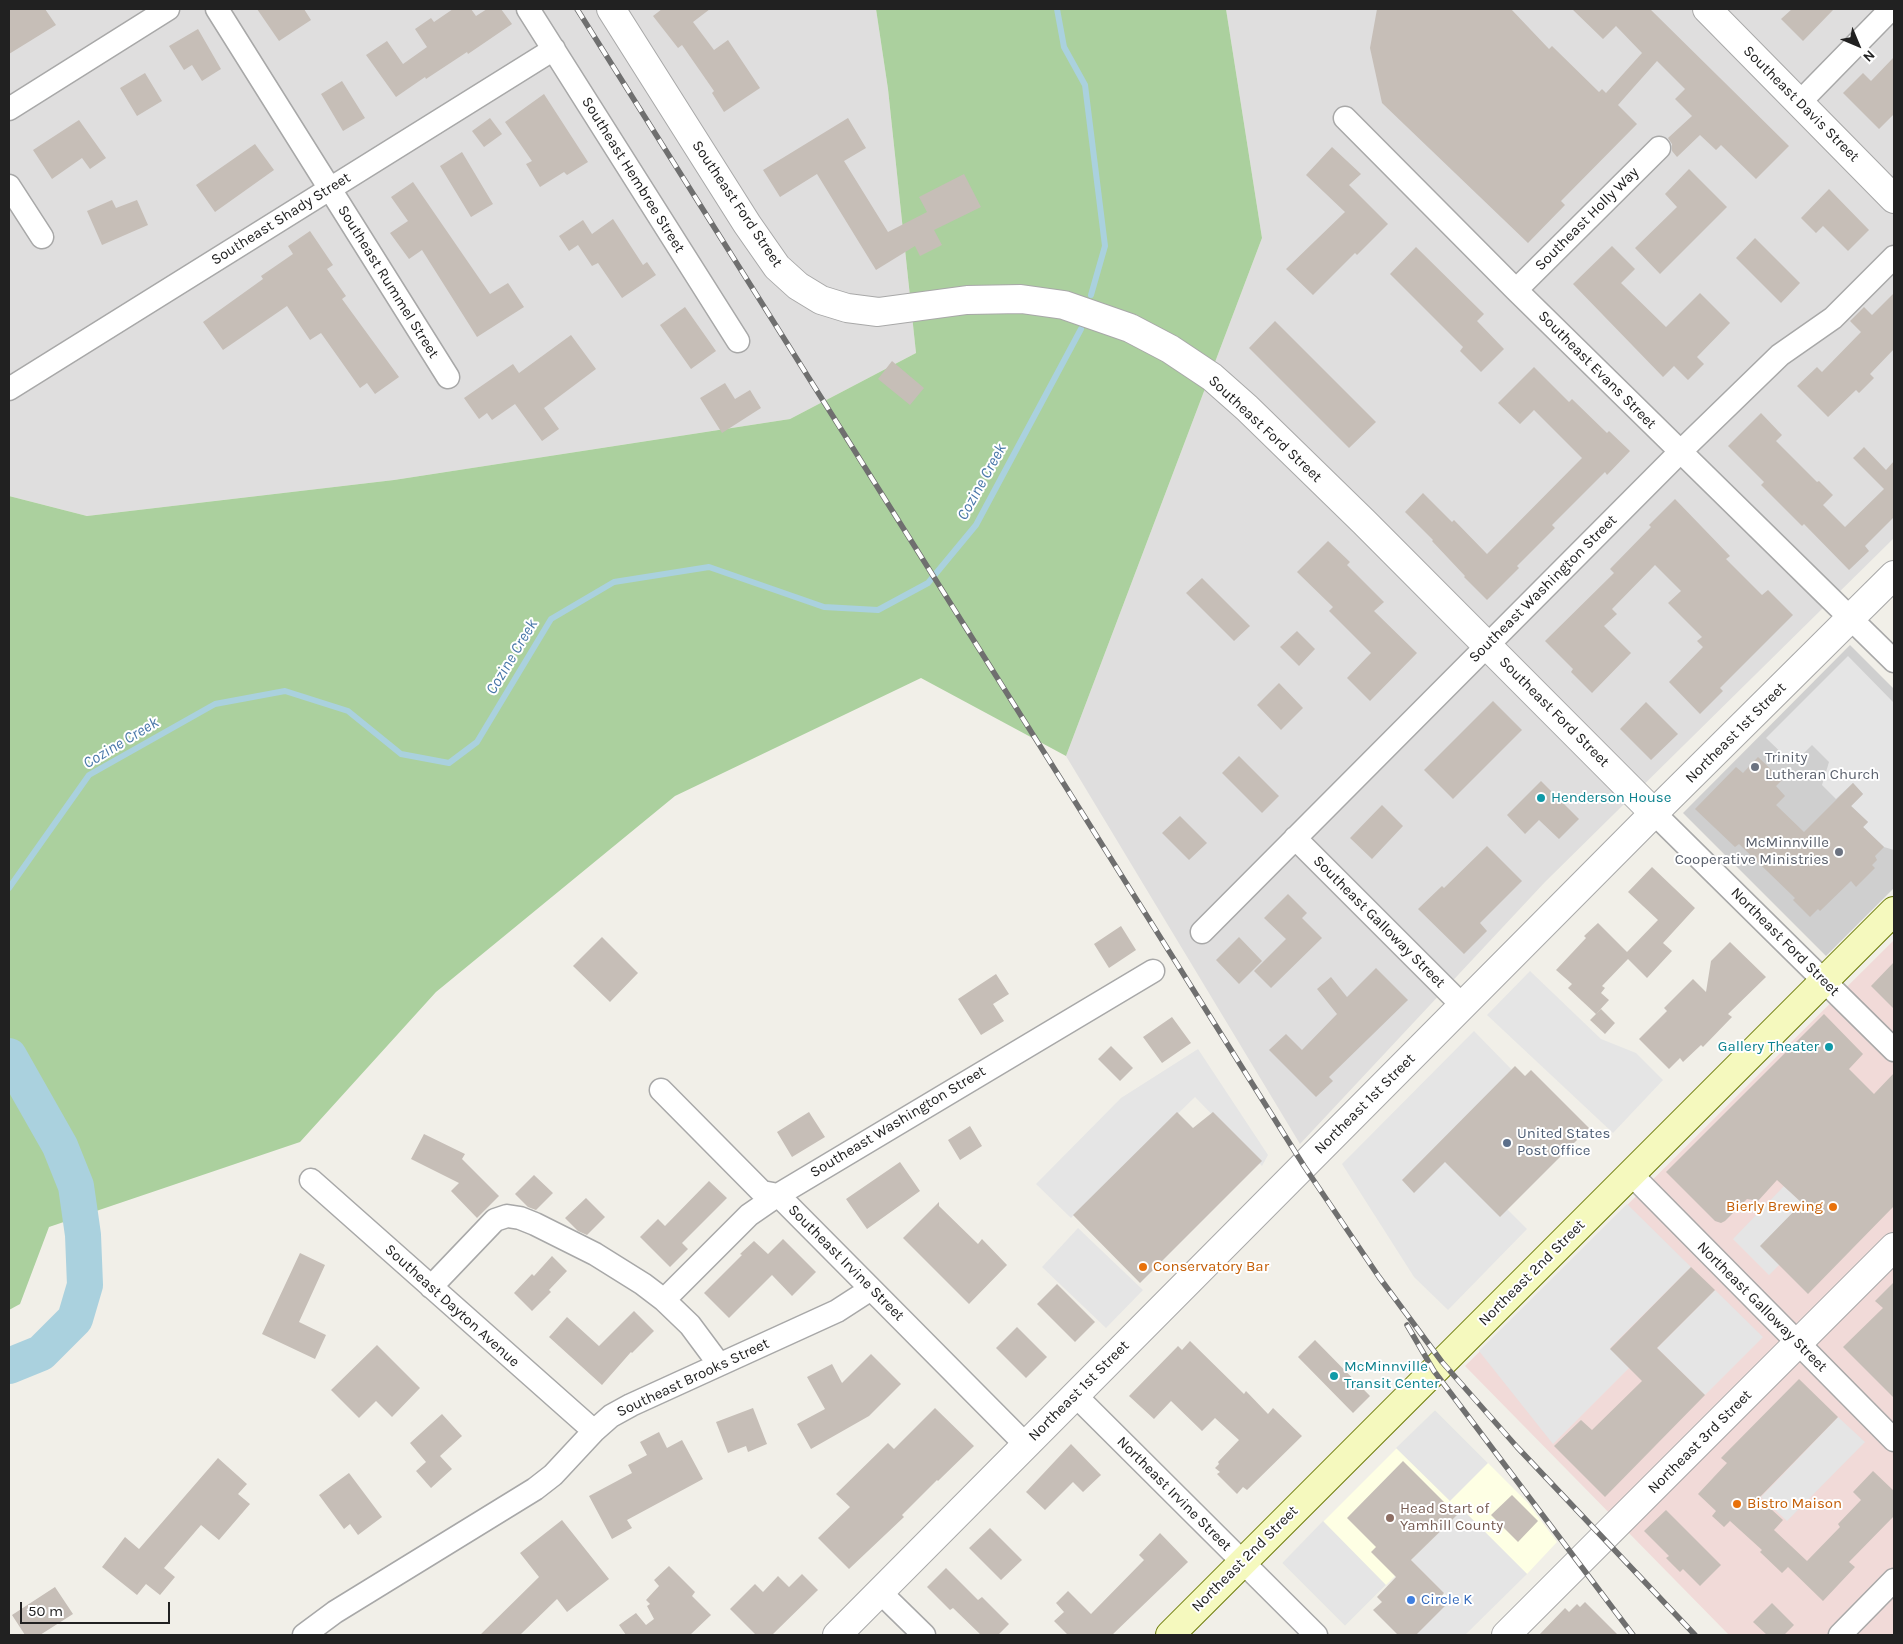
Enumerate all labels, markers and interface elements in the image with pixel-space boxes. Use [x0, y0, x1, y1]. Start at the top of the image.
north arrow [1833, 20, 1883, 70]
street label: Southeast Davis Street [1739, 42, 1863, 166]
text: N [1859, 46, 1879, 66]
street label: Southeast Hembree Street [578, 94, 688, 256]
street label: Southeast Ford Street [688, 137, 786, 271]
street label: Southeast Holly Way [1531, 163, 1643, 275]
street label: Southeast Shady Street [208, 169, 354, 269]
street label: Southeast Rummel Street [333, 202, 443, 362]
street label: Southeast Evans Street [1534, 307, 1660, 433]
street label: Southeast Ford Street [1204, 372, 1326, 486]
water label: Cozine Creek [953, 440, 1011, 524]
street label: Southeast Washington Street [1465, 511, 1621, 667]
water label: Cozine Creek [482, 616, 542, 698]
street label: Southeast Ford Street [1495, 653, 1613, 771]
street label: Northeast 1st Street [1682, 679, 1790, 787]
water label: Cozine Creek [80, 713, 162, 773]
place label: Trinity Lutheran Church [1765, 749, 1879, 784]
marker: Trinity Lutheran Church [1749, 761, 1761, 773]
place label: Henderson House [1551, 789, 1671, 807]
marker: Henderson House [1535, 792, 1547, 804]
place label: McMinnville Cooperative Ministries [1675, 834, 1829, 869]
marker: McMinnville Cooperative Ministries [1833, 846, 1845, 858]
street label: Southeast Galloway Street [1309, 852, 1449, 992]
street label: Northeast Ford Street [1727, 884, 1843, 1000]
place label: Gallery Theater [1718, 1038, 1819, 1056]
marker: Gallery Theater [1823, 1041, 1835, 1053]
street label: Northeast 1st Street [1311, 1050, 1419, 1158]
street label: Southeast Washington Street [807, 1062, 989, 1182]
place label: United States Post Office [1517, 1125, 1610, 1160]
marker: United States Post Office [1501, 1137, 1513, 1149]
place label: Bierly Brewing [1726, 1198, 1823, 1216]
street label: Southeast Irvine Street [784, 1201, 908, 1325]
marker: Bierly Brewing [1827, 1201, 1839, 1213]
street label: Northeast 2nd Street [1475, 1216, 1589, 1330]
street label: Northeast Galloway Street [1693, 1238, 1831, 1376]
street label: Southeast Dayton Avenue [381, 1241, 523, 1371]
place label: Conservatory Bar [1153, 1258, 1269, 1276]
marker: Conservatory Bar [1137, 1261, 1149, 1273]
street label: Southeast Brooks Street [614, 1335, 772, 1421]
street label: Northeast 1st Street [1025, 1337, 1133, 1445]
place label: McMinnville Transit Center [1344, 1358, 1439, 1393]
marker: McMinnville Transit Center [1328, 1370, 1340, 1382]
street label: Northeast 3rd Street [1644, 1386, 1756, 1498]
street label: Northeast Irvine Street [1113, 1433, 1235, 1555]
place label: Bistro Maison [1747, 1495, 1842, 1513]
marker: Bistro Maison [1731, 1498, 1743, 1510]
place label: Head Start of Yamhill County [1400, 1500, 1503, 1535]
street label: Northeast 2nd Street [1188, 1502, 1302, 1616]
marker: Head Start of Yamhill County [1384, 1512, 1396, 1524]
place label: Circle K [1421, 1591, 1472, 1609]
scale bar [22, 1592, 172, 1624]
marker: Circle K [1405, 1594, 1417, 1606]
text: 50 m [28, 1602, 63, 1620]

